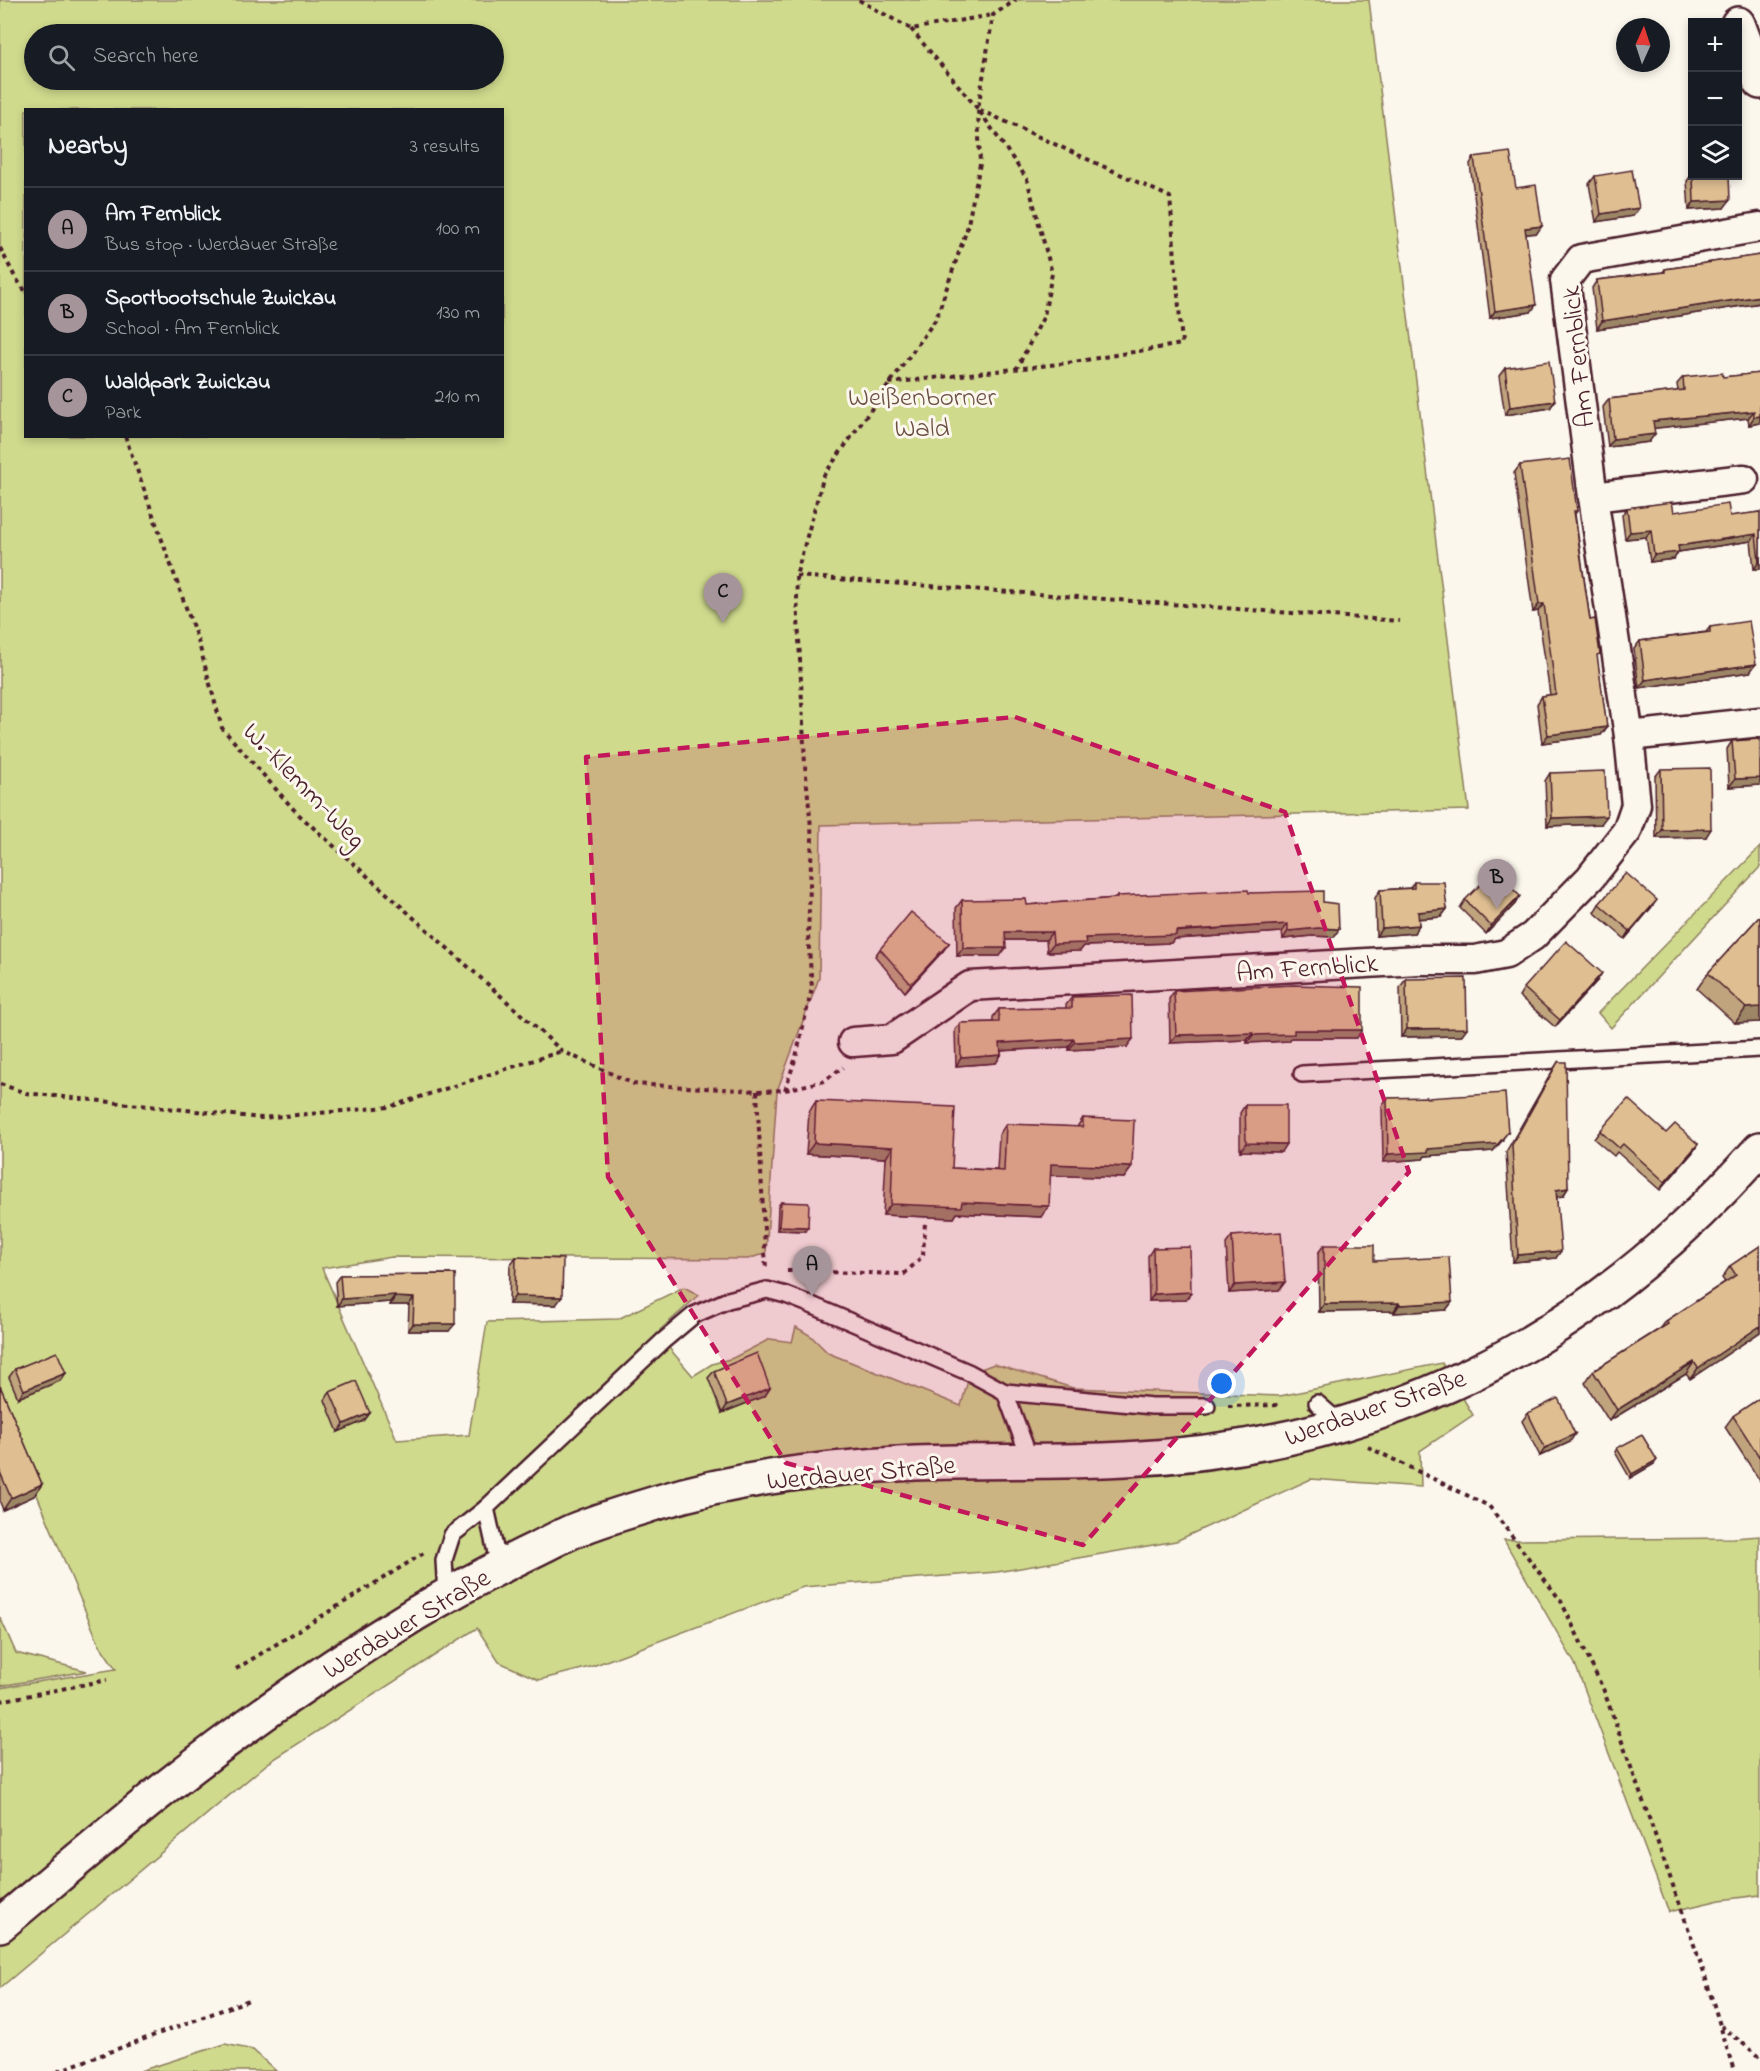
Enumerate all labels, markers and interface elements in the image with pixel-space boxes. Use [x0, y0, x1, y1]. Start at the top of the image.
north arrow [1616, 18, 1670, 72]
map controls [1688, 18, 1742, 180]
button: + [1688, 18, 1742, 72]
search box [24, 24, 504, 90]
icon: search [45, 41, 78, 74]
text: Search here [93, 41, 198, 73]
button: − [1688, 72, 1742, 126]
button: layers [1688, 126, 1742, 180]
text: Nearby [48, 128, 127, 166]
text: 3 results [410, 133, 480, 162]
text: Am Fernblick [105, 199, 221, 231]
text: A [61, 215, 74, 244]
text: 100 m [436, 215, 480, 244]
text: Bus stop · Werdauer Straße [105, 231, 338, 260]
text: Sportbootschule Zwickau [105, 283, 336, 315]
street label: Am Fernblick [1553, 284, 1606, 430]
text: B [61, 299, 74, 328]
text: 130 m [436, 299, 480, 328]
text: School · Am Fernblick [105, 315, 279, 344]
text: Waldpark Zwickau [105, 367, 271, 399]
park label: Weißenborner Wald [848, 379, 997, 449]
text: C [62, 383, 73, 412]
text: 210 m [435, 383, 480, 412]
text: Park [105, 399, 141, 428]
pin: C [704, 574, 742, 623]
street label: W.-Klemm-Weg [232, 714, 374, 859]
pin: B [1478, 860, 1516, 909]
street label: Am Fernblick [1235, 945, 1380, 994]
pin: A [792, 1246, 832, 1296]
street label: Werdauer Straße [1280, 1360, 1473, 1459]
your location [1207, 1369, 1236, 1398]
street label: Werdauer Straße [765, 1447, 958, 1502]
street label: Werdauer Straße [316, 1559, 499, 1691]

